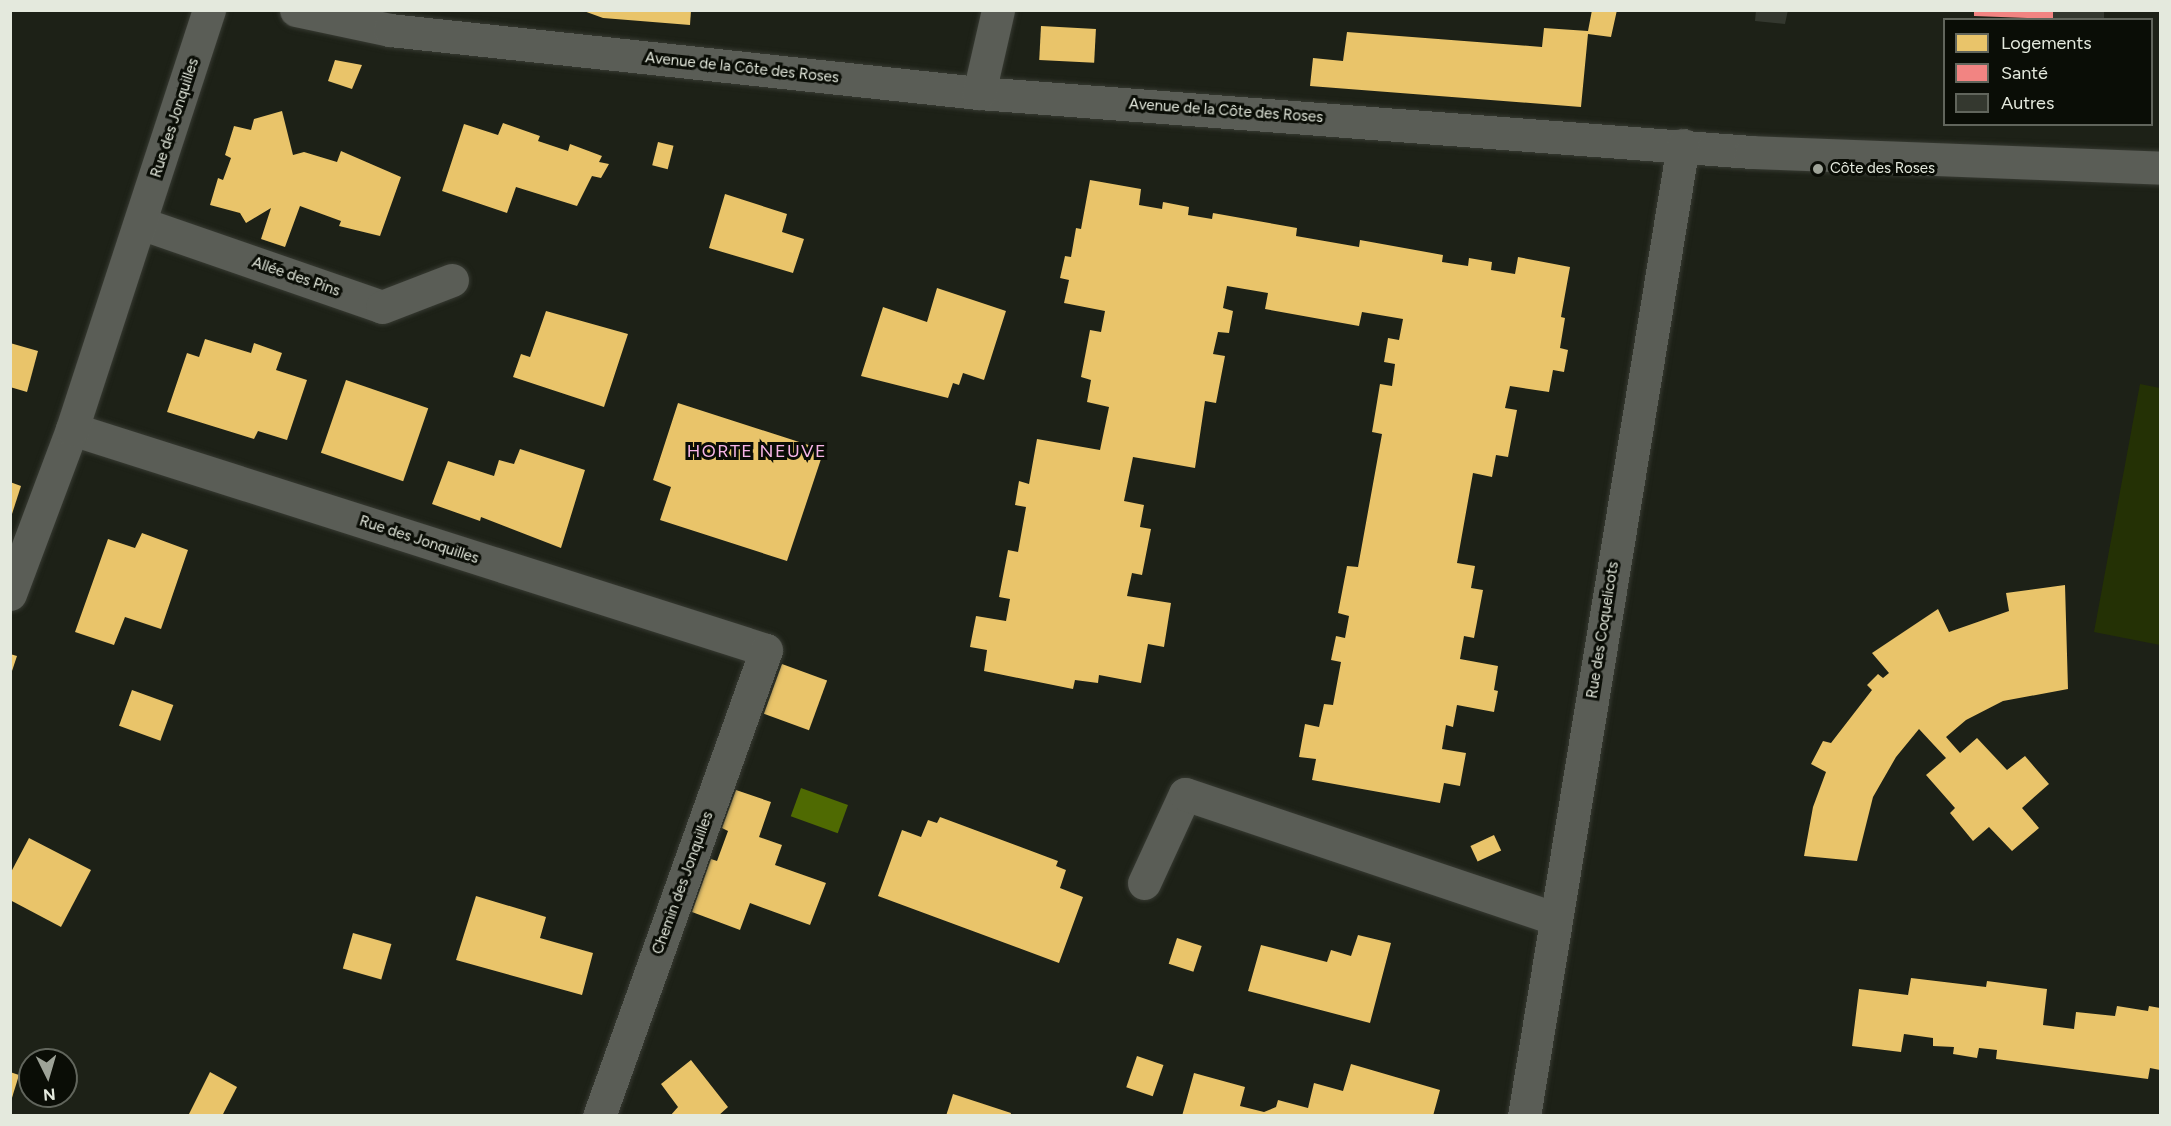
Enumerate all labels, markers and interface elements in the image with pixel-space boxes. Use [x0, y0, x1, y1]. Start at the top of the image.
legend [1943, 18, 2153, 126]
text: Logements [2001, 32, 2092, 54]
street label: Avenue de la Côte des Roses [644, 49, 840, 87]
street label: Rue des Jonquilles [147, 56, 203, 180]
text: Santé [2001, 62, 2048, 84]
text: Autres [2001, 92, 2054, 114]
street label: Avenue de la Côte des Roses [1128, 95, 1324, 127]
place label: Côte des Roses [1830, 160, 1935, 178]
marker: Côte des Roses [1811, 162, 1825, 176]
street label: Allée des Pins [250, 254, 342, 300]
district label: HORTE NEUVE [687, 440, 827, 462]
street label: Rue des Jonquilles [357, 512, 481, 568]
street label: Rue des Coquelicots [1583, 560, 1623, 700]
street label: Chemin des Jonquilles [649, 809, 717, 957]
north arrow [18, 1048, 78, 1108]
text: N [42, 1084, 56, 1104]

